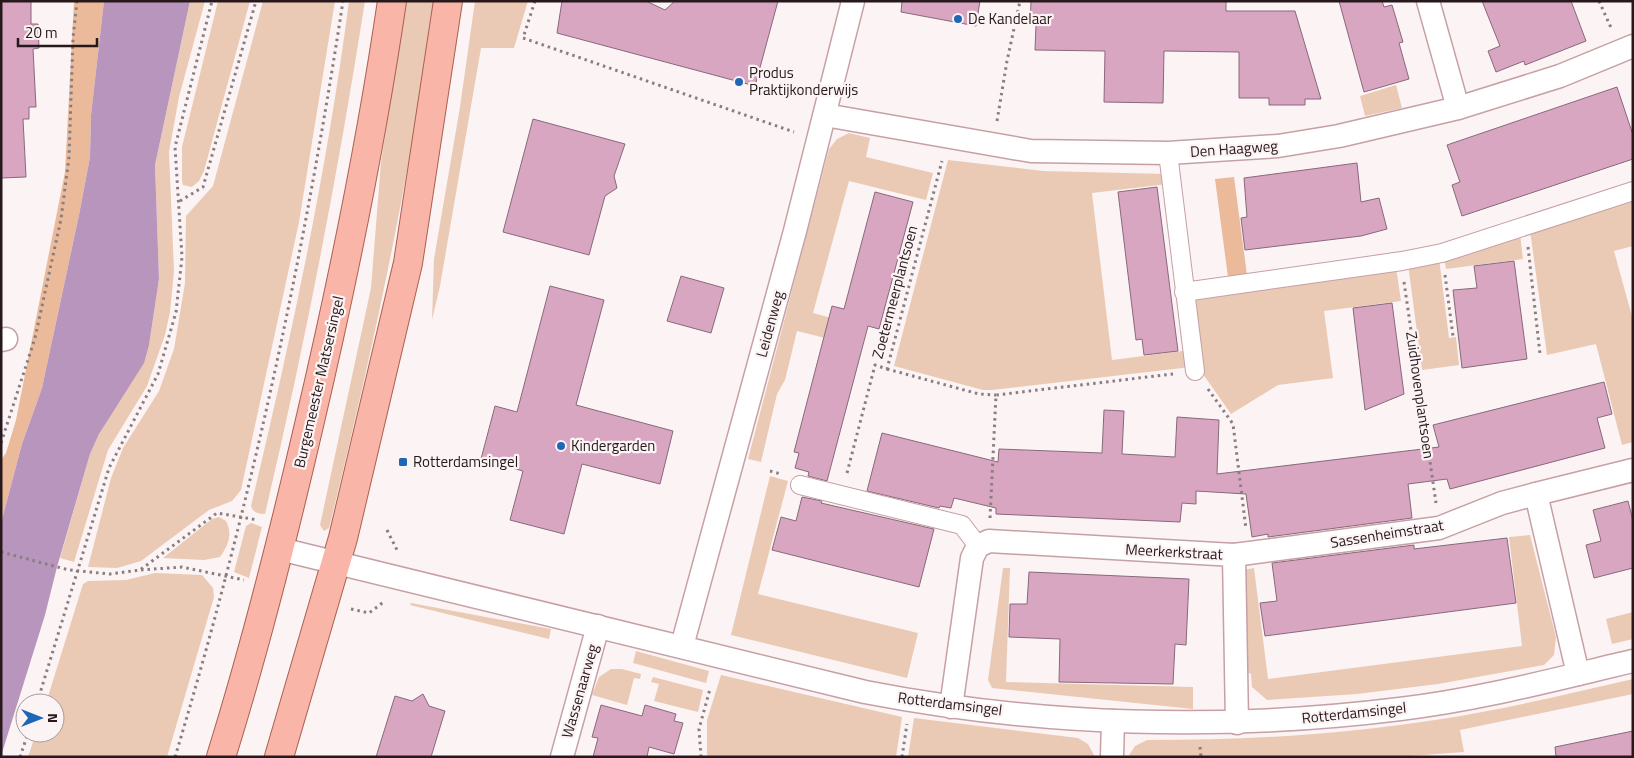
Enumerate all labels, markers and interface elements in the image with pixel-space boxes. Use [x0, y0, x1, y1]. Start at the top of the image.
place label: De Kandelaar [968, 7, 1052, 30]
marker: De Kandelaar [952, 13, 964, 25]
scale bar [18, 15, 96, 47]
text: 20 m [25, 21, 58, 44]
place label: Produs Praktijkonderwijs [749, 61, 858, 101]
marker: Produs Praktijkonderwijs [733, 76, 745, 88]
street label: Den Haagweg [1189, 134, 1279, 163]
street label: Zoetermeerplantsoen [866, 223, 923, 361]
street label: Leidenweg [750, 288, 790, 360]
street label: Burgemeester Matsersingel [288, 294, 349, 470]
street label: Zuidhovenplantsoen [1400, 330, 1441, 460]
place label: Kindergarden [571, 434, 655, 457]
marker: Kindergarden [555, 440, 567, 452]
place label: Rotterdamsingel [413, 450, 518, 473]
marker: Rotterdamsingel [397, 456, 409, 468]
street label: Sassenheimstraat [1329, 513, 1446, 554]
street label: Meerkerkstraat [1125, 537, 1224, 566]
street label: Wassenaarweg [555, 641, 604, 741]
street label: Rotterdamsingel [896, 686, 1004, 721]
north arrow [15, 693, 65, 743]
street label: Rotterdamsingel [1300, 696, 1407, 729]
text: N [43, 713, 64, 723]

